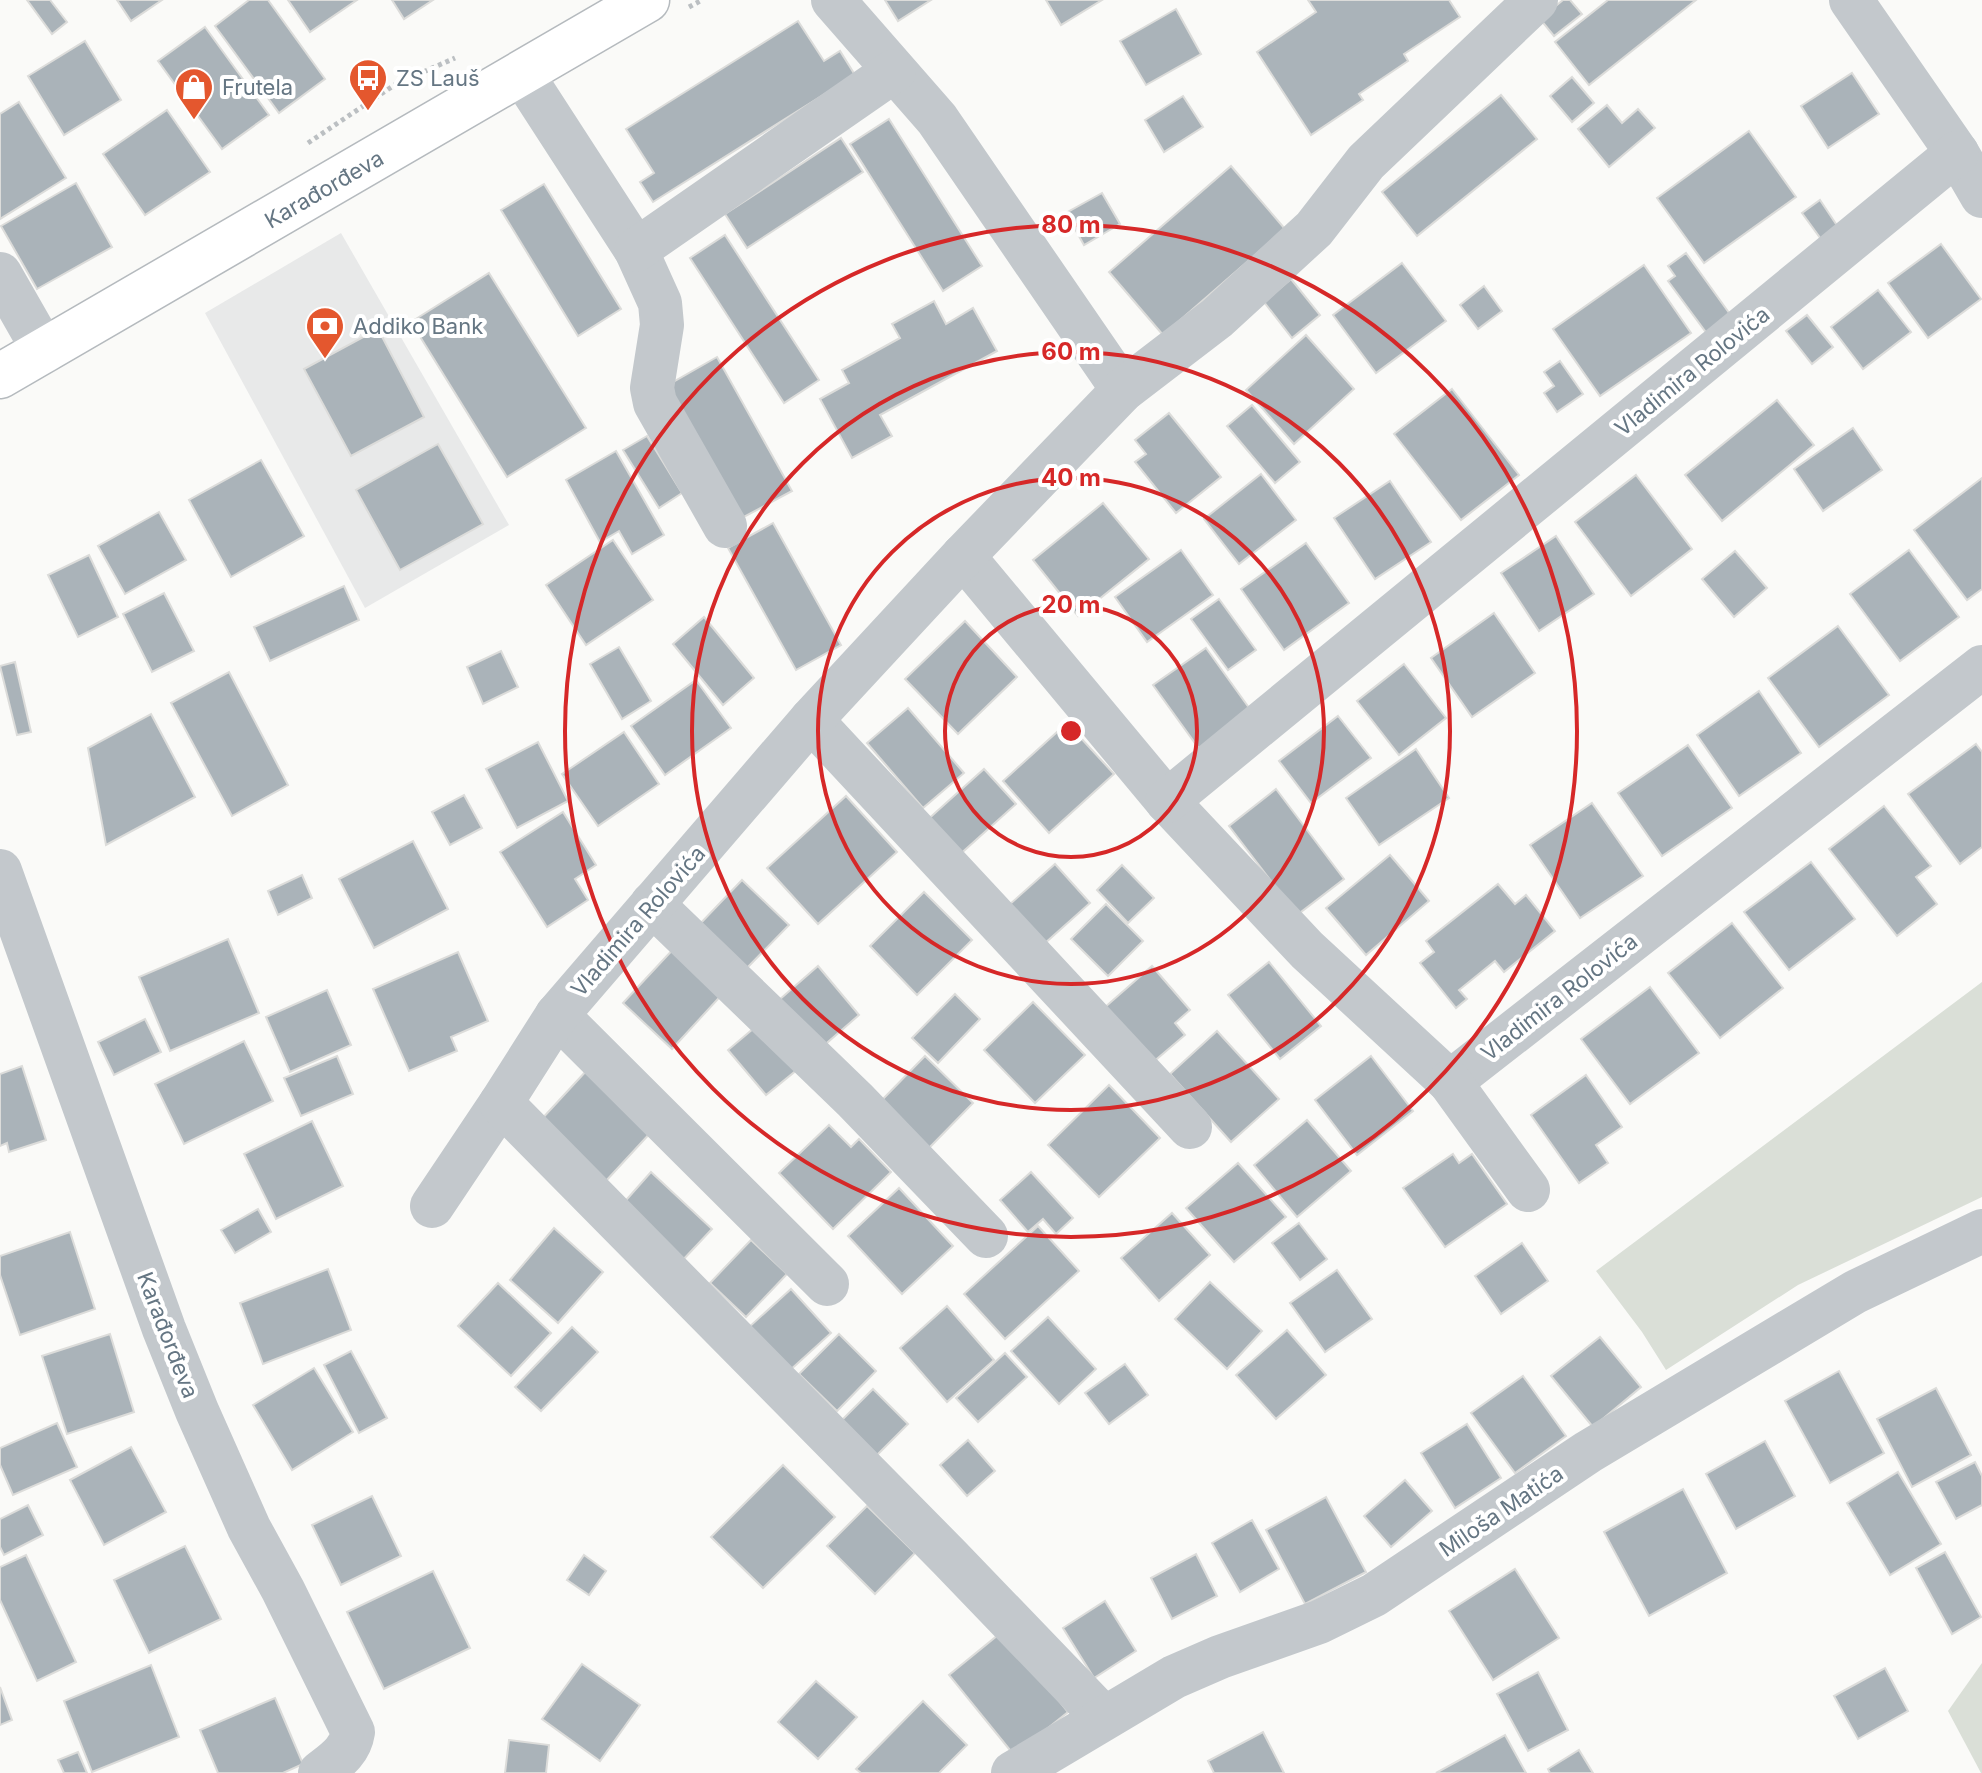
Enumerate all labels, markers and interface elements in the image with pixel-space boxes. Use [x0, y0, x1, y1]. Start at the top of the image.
bus stop icon: ZS Lauš [347, 57, 389, 112]
place label: ZS Lauš [396, 65, 480, 91]
shop icon: Frutela [173, 66, 215, 121]
place label: Frutela [222, 74, 293, 100]
street label: Karađorđeva [260, 145, 388, 233]
text: 80 m [1041, 210, 1101, 239]
street label: Vladimira Rolovića [1610, 301, 1774, 441]
bank icon: Addiko Bank [304, 305, 346, 360]
place label: Addiko Bank [353, 313, 483, 339]
text: 60 m [1041, 337, 1101, 366]
text: 40 m [1041, 463, 1101, 492]
text: 20 m [1042, 590, 1100, 619]
centre of rings [1057, 717, 1085, 745]
street label: Vladimira Rolovića [566, 840, 710, 1002]
street label: Vladimira Rolovića [1476, 928, 1642, 1066]
street label: Karađorđeva [132, 1268, 204, 1402]
street label: Miloša Matića [1434, 1460, 1568, 1562]

